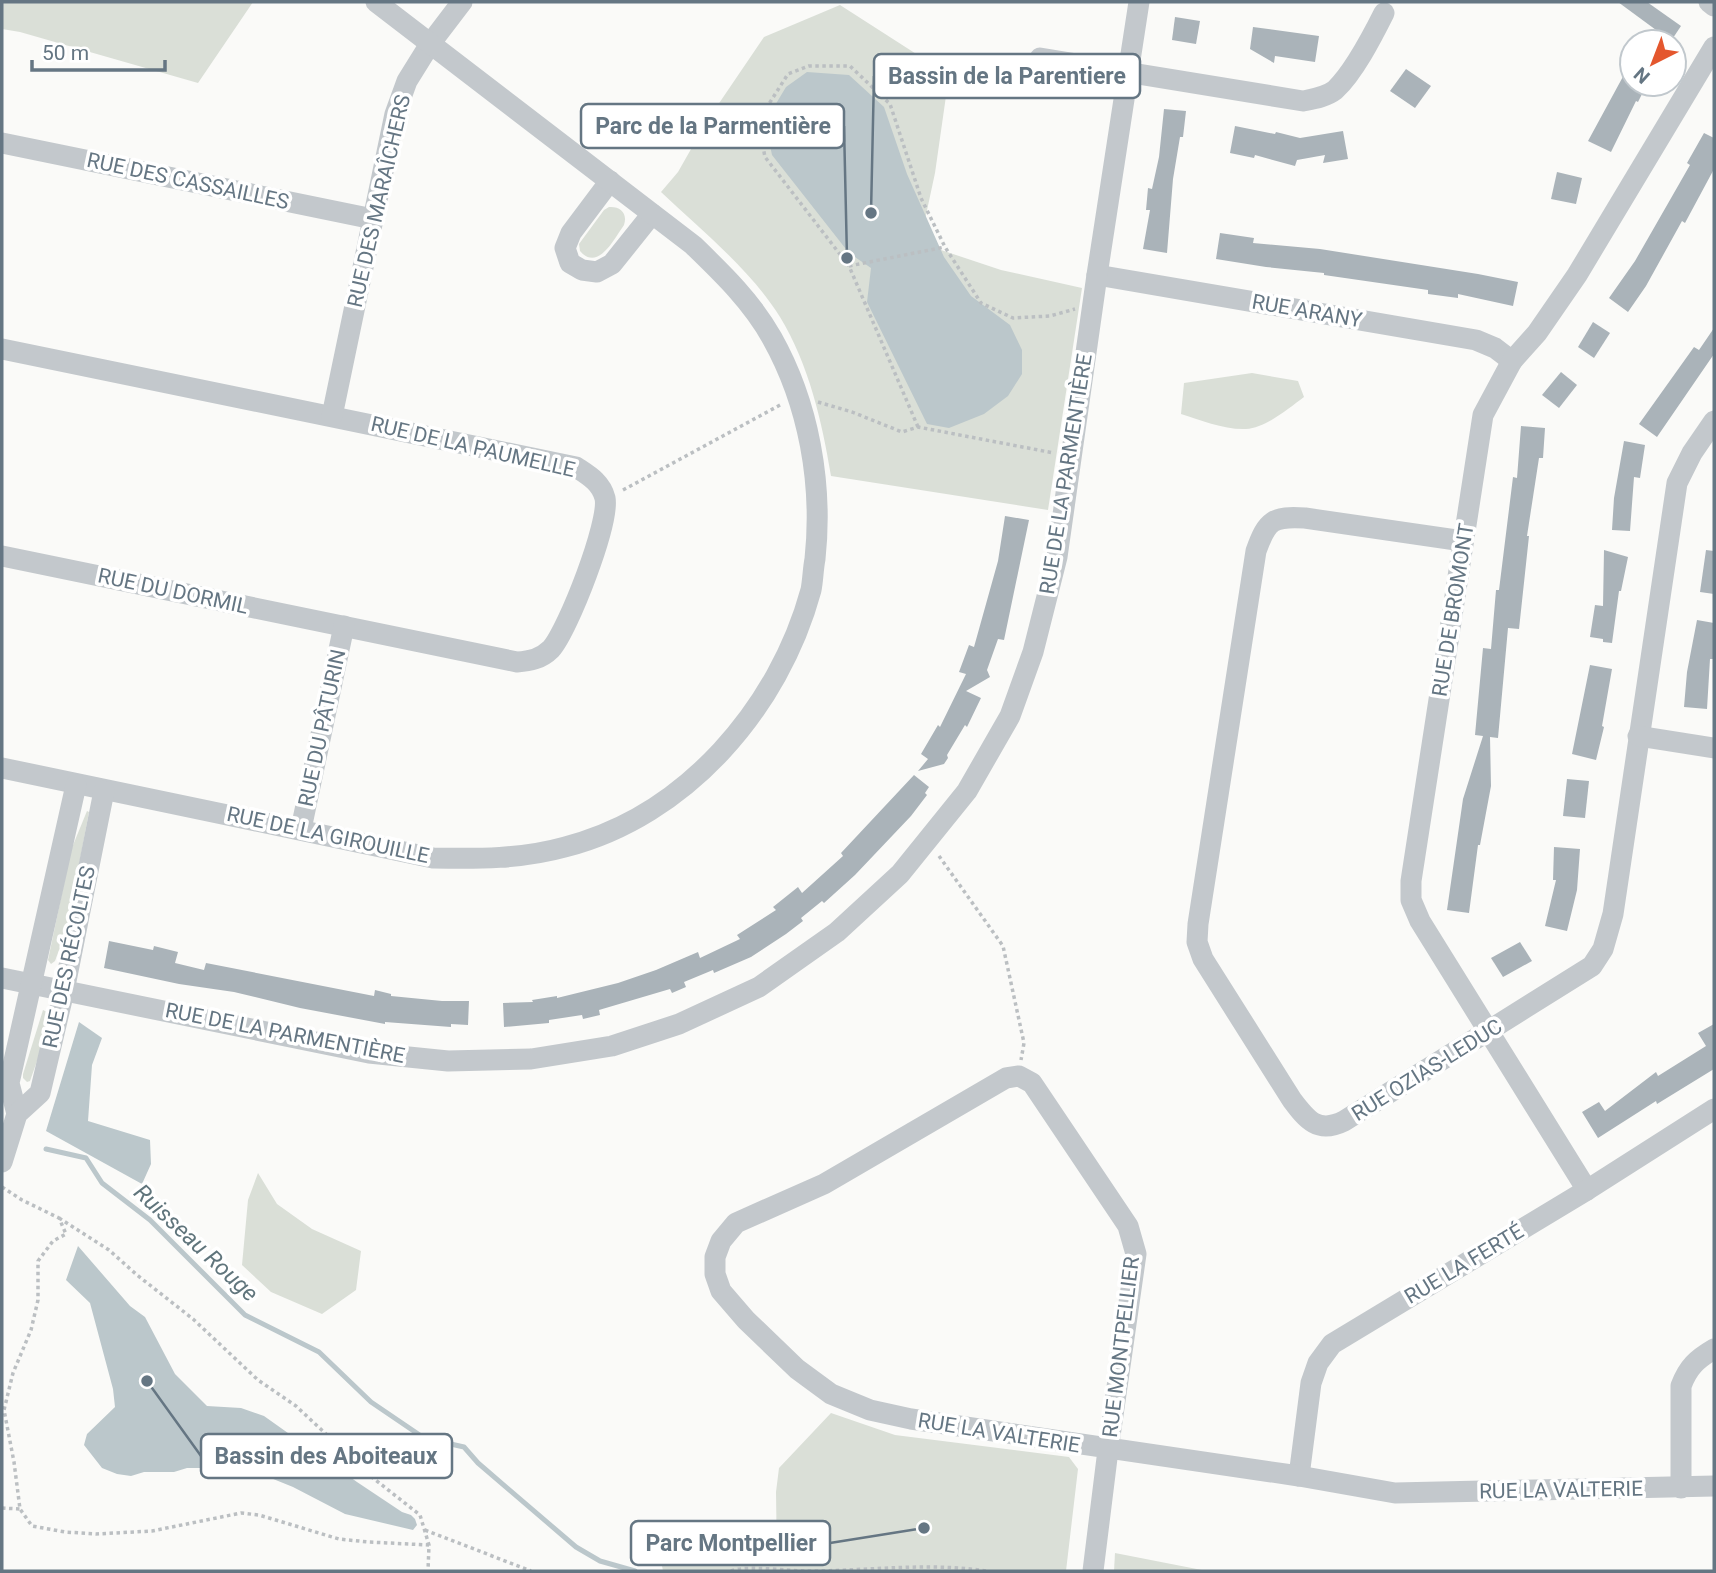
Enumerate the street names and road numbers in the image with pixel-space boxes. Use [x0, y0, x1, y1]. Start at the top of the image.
street label: RUE DES MARAÎCHERS [343, 92, 415, 310]
street label: RUE DES CASSAILLES [85, 148, 291, 214]
street label: RUE ARANY [1250, 290, 1364, 333]
street label: RUE DE LA PARMENTIÈRE [1035, 352, 1097, 596]
street label: RUE DE LA PAUMELLE [369, 412, 578, 482]
street label: RUE DE BROMONT [1427, 521, 1479, 698]
street label: RUE DU DORMIL [96, 563, 250, 619]
street label: RUE DU PÂTURIN [294, 647, 350, 809]
street label: RUE DE LA GIROUILLE [225, 802, 431, 868]
street label: RUE DES RÉCOLTES [38, 864, 100, 1050]
street label: RUE DE LA PARMENTIÈRE [163, 998, 407, 1068]
street label: RUE OZIAS-LEDUC [1347, 1014, 1507, 1126]
street label: RUE LA FERTÉ [1400, 1219, 1528, 1309]
street label: RUE MONTPELLIER [1098, 1255, 1144, 1439]
street label: RUE LA VALTERIE [916, 1408, 1082, 1458]
street label: RUE LA VALTERIE [1479, 1477, 1643, 1503]

